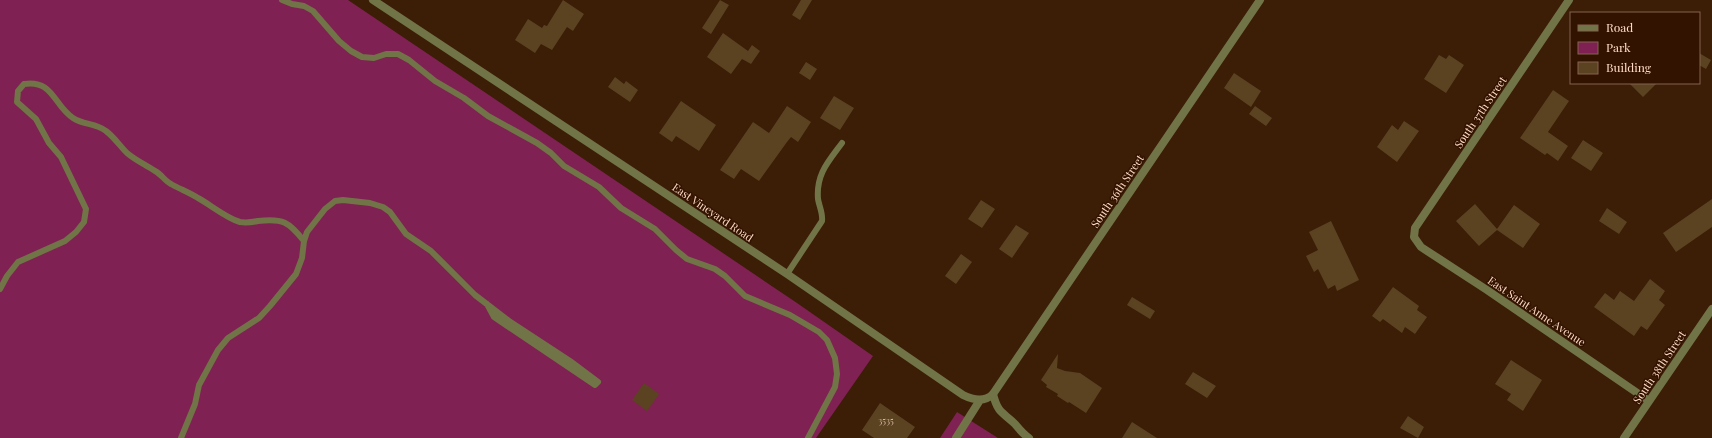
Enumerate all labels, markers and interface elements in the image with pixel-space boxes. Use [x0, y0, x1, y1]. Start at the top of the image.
legend [1570, 12, 1700, 84]
text: Road [1606, 19, 1633, 35]
text: Park [1606, 39, 1631, 55]
text: Building [1606, 59, 1652, 75]
street label: South 37th Street [1450, 73, 1510, 151]
street label: South 36th Street [1087, 152, 1147, 230]
street label: East Vineyard Road [669, 179, 757, 245]
street label: East Saint Anne Avenue [1485, 273, 1589, 350]
street label: South 38th Street [1629, 328, 1689, 406]
house number: 3535 [878, 414, 894, 426]

